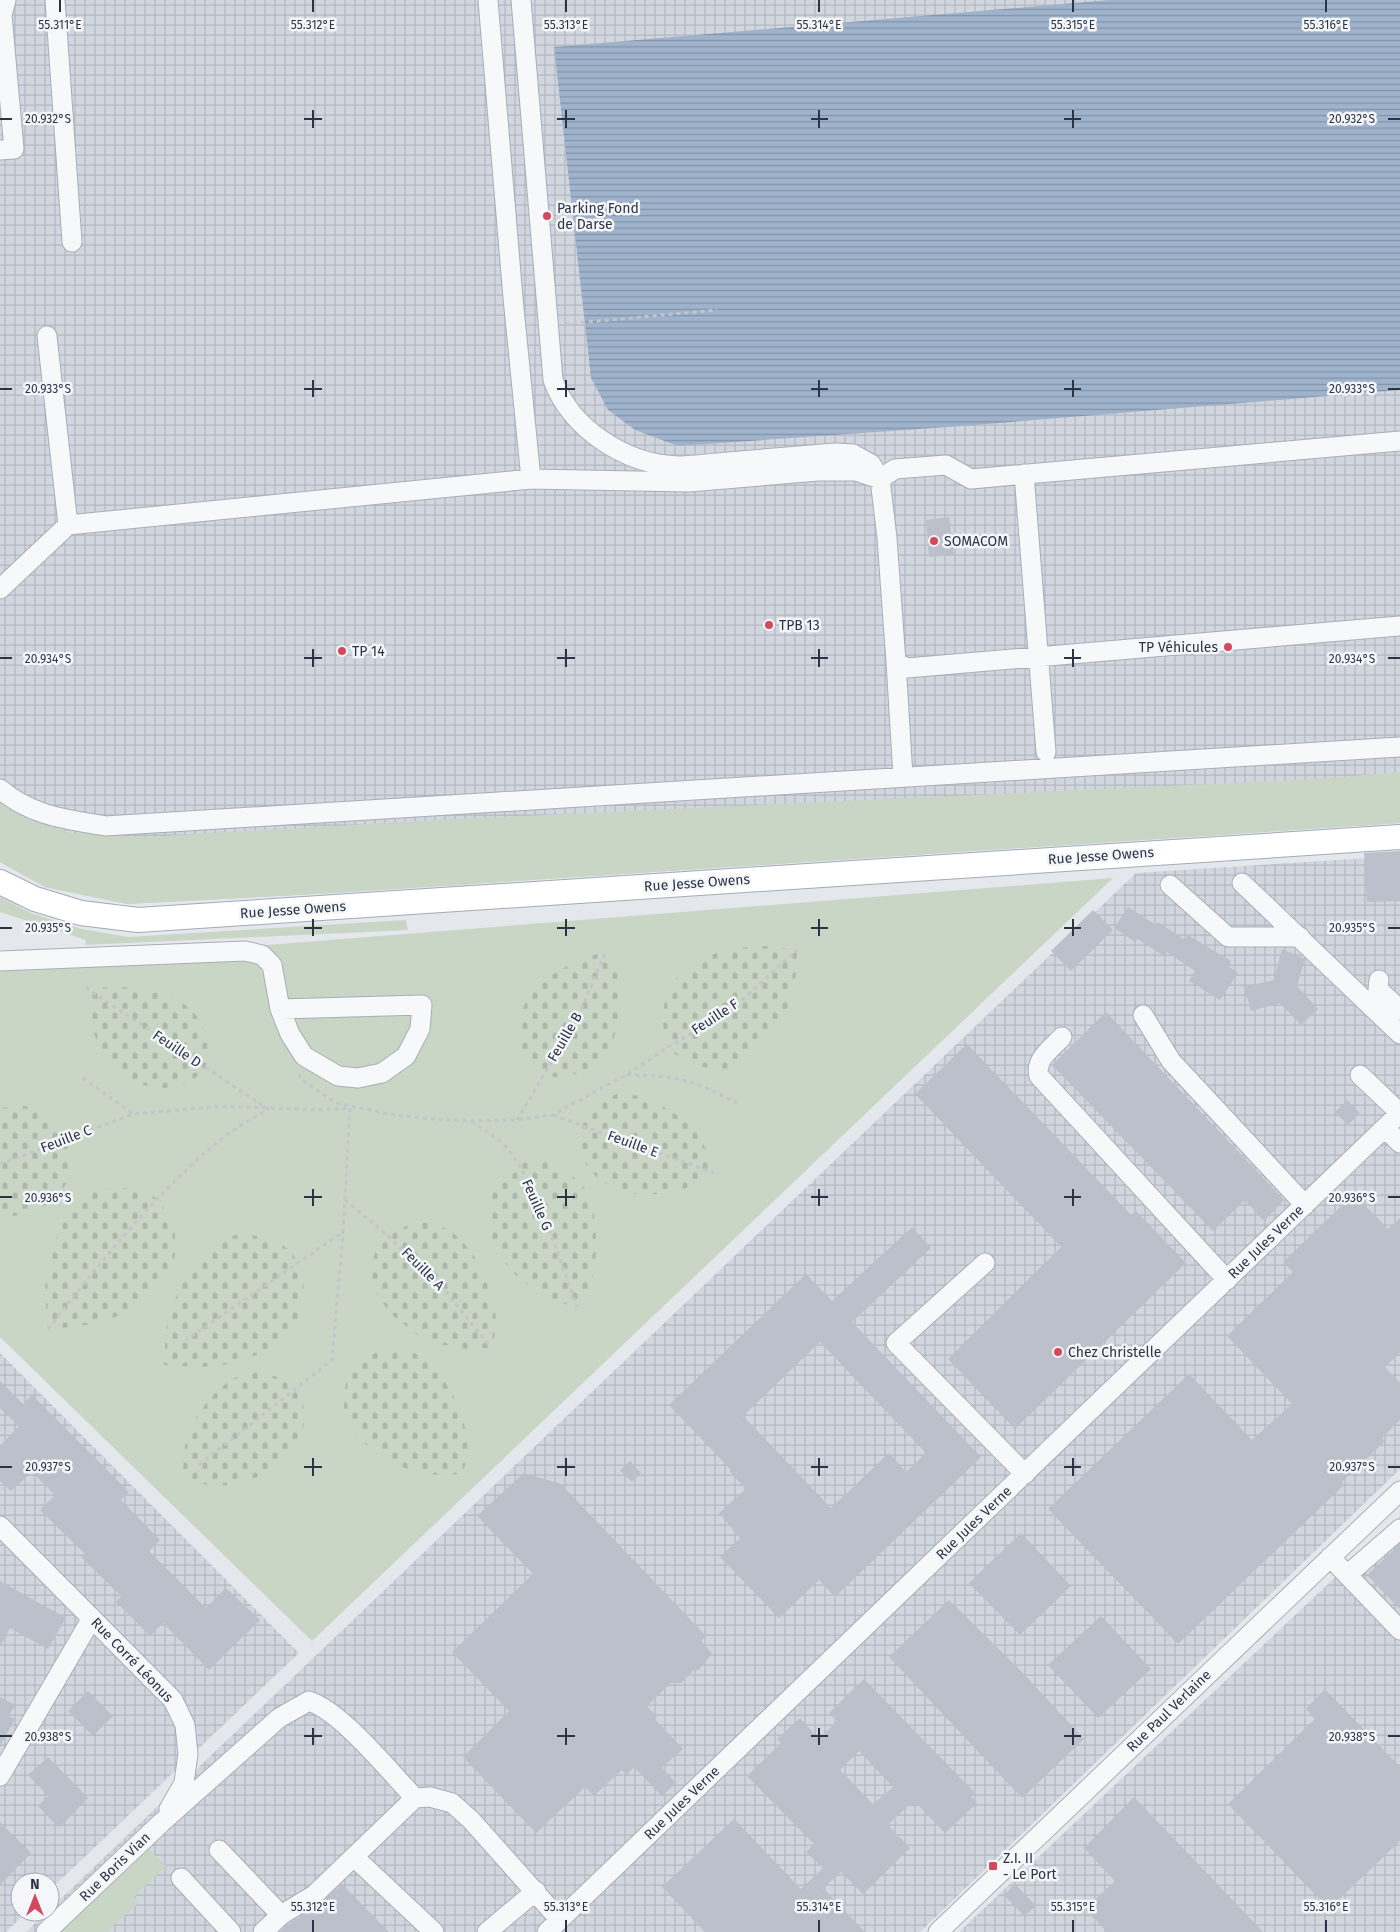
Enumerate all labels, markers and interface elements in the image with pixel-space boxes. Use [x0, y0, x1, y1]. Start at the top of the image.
text: 55.311°E [38, 18, 82, 32]
text: 55.312°E [291, 18, 335, 32]
text: 55.313°E [544, 18, 588, 32]
text: 55.314°E [797, 18, 841, 32]
text: 55.315°E [1051, 18, 1095, 32]
text: 55.316°E [1304, 18, 1348, 32]
text: 20.932°S [25, 112, 71, 126]
text: 20.932°S [1329, 112, 1375, 126]
place label: Parking Fond de Darse [557, 200, 639, 233]
marker: Parking Fond de Darse [541, 210, 553, 222]
text: 20.933°S [25, 382, 71, 396]
text: 20.933°S [1329, 382, 1375, 396]
place label: SOMACOM [944, 533, 1008, 550]
marker: SOMACOM [928, 535, 940, 547]
place label: TPB 13 [779, 617, 820, 634]
marker: TPB 13 [763, 619, 775, 631]
place label: TP Véhicules [1139, 639, 1218, 656]
marker: TP Véhicules [1222, 641, 1234, 653]
place label: TP 14 [352, 643, 385, 660]
marker: TP 14 [336, 645, 348, 657]
text: 20.934°S [25, 652, 72, 666]
text: 20.934°S [1329, 652, 1376, 666]
street label: Rue Jesse Owens [1047, 844, 1155, 868]
street label: Rue Jesse Owens [643, 871, 751, 895]
street label: Rue Jesse Owens [239, 898, 347, 922]
text: 20.935°S [25, 921, 71, 935]
text: 20.935°S [1329, 921, 1375, 935]
street label: Feuille F [688, 996, 742, 1038]
street label: Feuille B [544, 1009, 586, 1065]
street label: Feuille D [150, 1027, 204, 1071]
street label: Feuille C [38, 1121, 94, 1157]
street label: Feuille E [605, 1127, 661, 1161]
street label: Feuille G [518, 1177, 556, 1233]
text: 20.936°S [25, 1191, 72, 1205]
text: 20.936°S [1329, 1191, 1376, 1205]
street label: Rue Jules Verne [1225, 1202, 1307, 1282]
street label: Feuille A [398, 1244, 448, 1294]
place label: Chez Christelle [1068, 1344, 1161, 1361]
marker: Chez Christelle [1052, 1346, 1064, 1358]
text: 20.937°S [25, 1460, 71, 1474]
text: 20.937°S [1329, 1460, 1375, 1474]
street label: Rue Jules Verne [933, 1483, 1015, 1563]
street label: Rue Corré Léonus [87, 1614, 177, 1706]
street label: Rue Paul Verlaine [1123, 1666, 1215, 1756]
text: 20.938°S [25, 1730, 72, 1744]
text: 20.938°S [1329, 1730, 1376, 1744]
street label: Rue Jules Verne [641, 1763, 723, 1843]
street label: Rue Boris Vian [76, 1829, 154, 1905]
place label: Z.I. II - Le Port [1003, 1850, 1058, 1883]
marker: Z.I. II - Le Port [987, 1860, 999, 1872]
north arrow [10, 1872, 60, 1922]
text: N [30, 1876, 40, 1893]
text: 55.312°E [291, 1900, 335, 1914]
text: 55.313°E [544, 1900, 588, 1914]
text: 55.314°E [797, 1900, 841, 1914]
text: 55.315°E [1051, 1900, 1095, 1914]
text: 55.316°E [1304, 1900, 1348, 1914]

